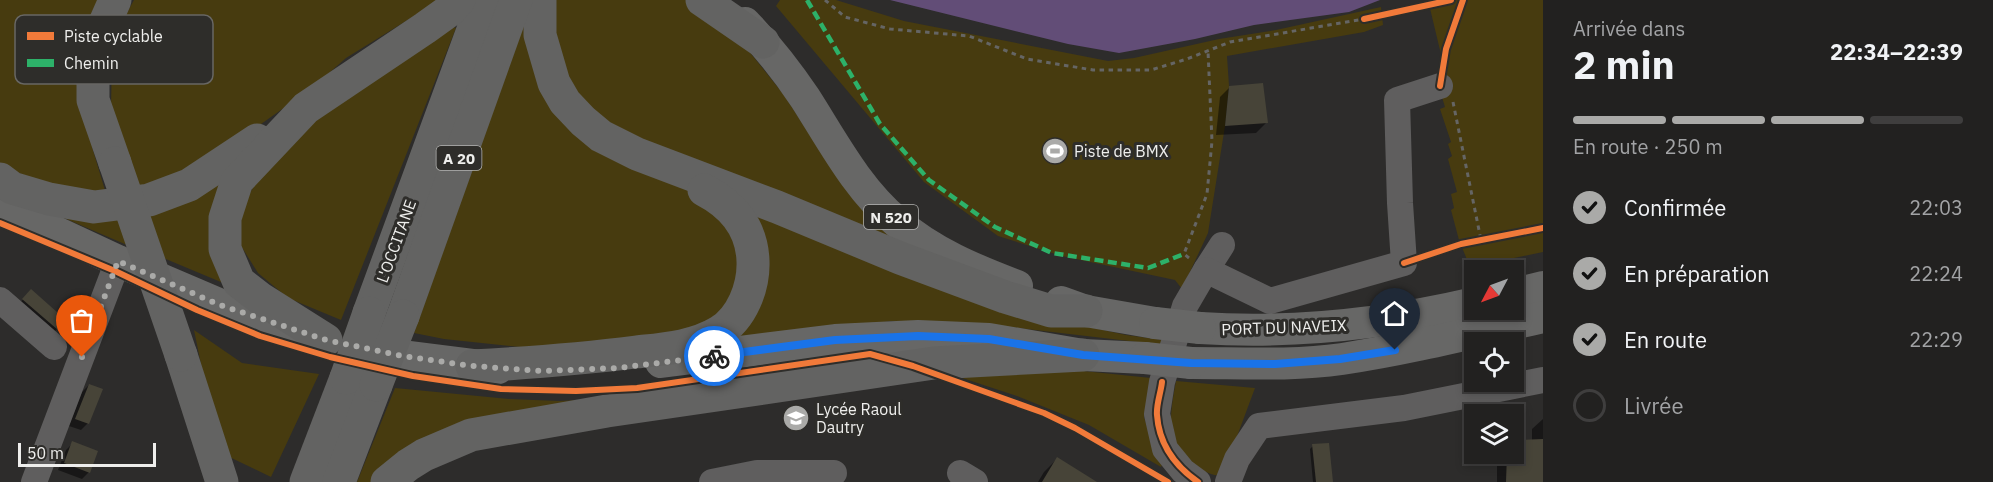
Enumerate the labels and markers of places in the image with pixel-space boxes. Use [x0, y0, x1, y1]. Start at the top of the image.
sports icon: Piste de BMX [1040, 136, 1070, 166]
place label: Piste de BMX [1074, 141, 1169, 161]
pin [1369, 288, 1420, 350]
pin [56, 295, 107, 357]
place label: Lycée Raoul Dautry [816, 399, 902, 437]
school or university icon: Lycée Raoul Dautry [781, 403, 811, 433]

